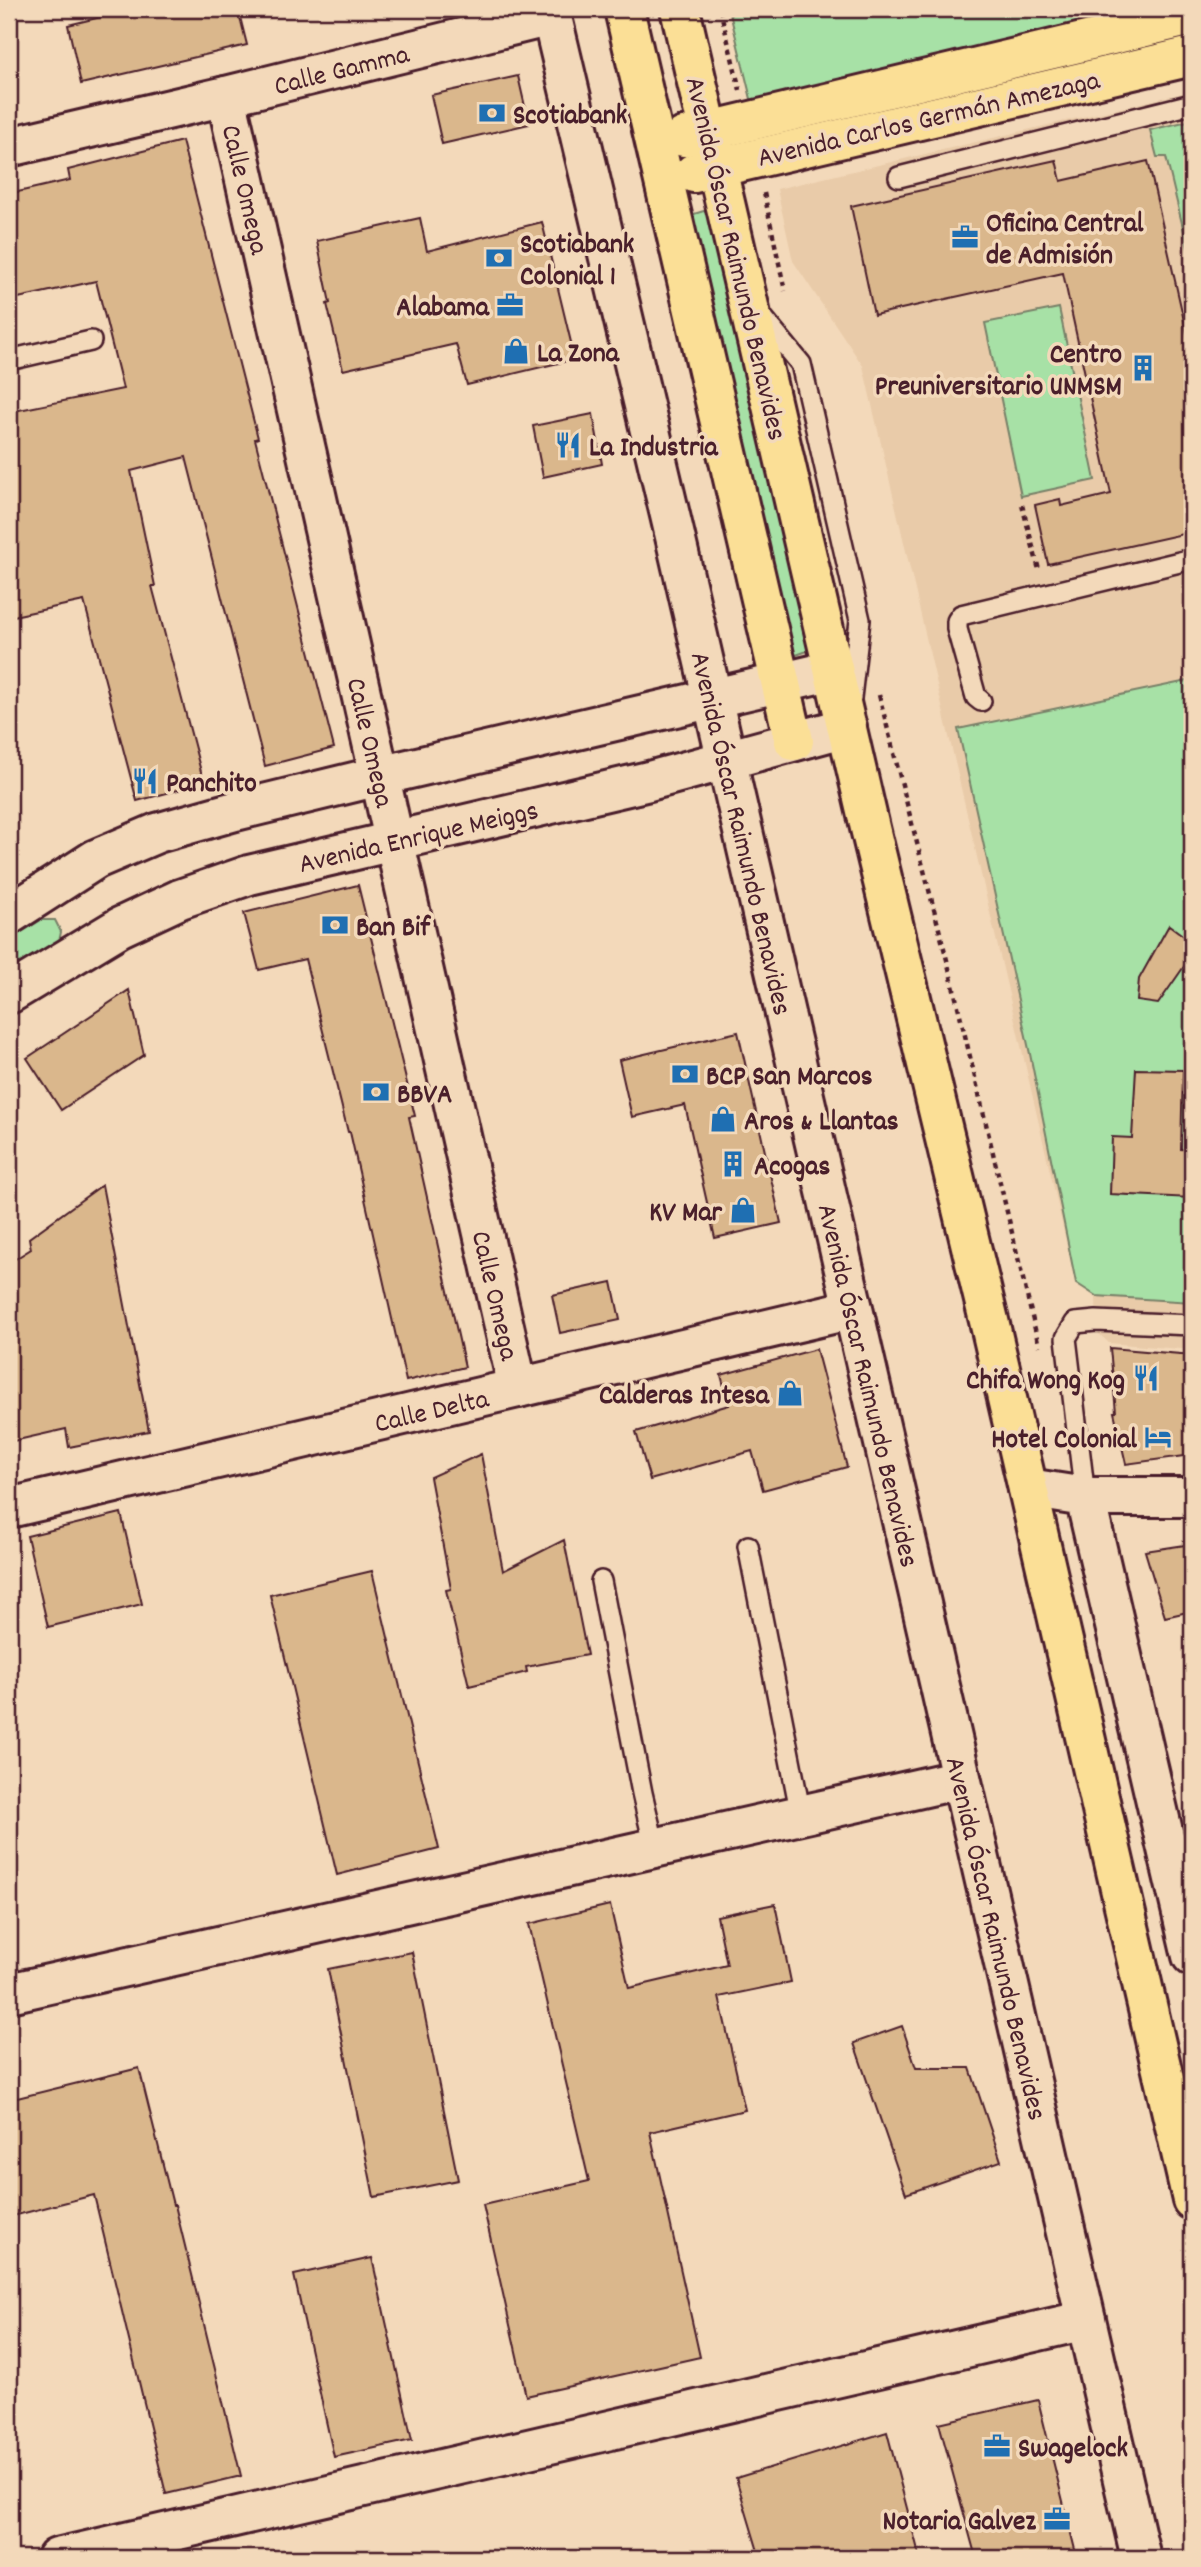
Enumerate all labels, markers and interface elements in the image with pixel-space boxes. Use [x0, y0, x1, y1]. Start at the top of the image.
street label: Calle Gamma [270, 37, 415, 109]
street label: Avenida Carlos Germán Amezaga [754, 63, 1105, 181]
street label: Avenida Óscar Raimundo Benavides [672, 73, 794, 445]
bank icon: Scotiabank [477, 98, 507, 128]
place label: Scotiabank [513, 98, 627, 138]
street label: Calle Omega [208, 121, 277, 260]
place label: Oficina Central de Admisión [986, 206, 1144, 278]
office icon: Oficina Central de Admisión [950, 222, 980, 252]
place label: Scotiabank Colonial 1 [520, 227, 634, 299]
bank icon: Scotiabank Colonial 1 [484, 243, 514, 273]
place label: Alabama [396, 290, 490, 330]
office icon: Alabama [495, 290, 525, 320]
shop icon: La Zona [501, 336, 531, 366]
place label: La Zona [537, 336, 620, 376]
place label: Centro Preuniversitario UNMSM [875, 337, 1122, 409]
building icon: Centro Preuniversitario UNMSM [1128, 353, 1158, 383]
restaurant icon: La Industria [553, 430, 583, 460]
place label: La Industria [589, 430, 718, 470]
street label: Avenida Óscar Raimundo Benavides [677, 648, 799, 1020]
street label: Calle Omega [333, 674, 402, 813]
restaurant icon: Panchito [130, 766, 160, 796]
place label: Panchito [166, 766, 257, 806]
street label: Avenida Enrique Meiggs [295, 793, 543, 887]
bank icon: Ban Bif [320, 910, 350, 940]
place label: Ban Bif [356, 910, 431, 950]
bank icon: BCP San Marcos [670, 1059, 700, 1089]
place label: BCP San Marcos [706, 1059, 873, 1099]
bank icon: BBVA [361, 1077, 391, 1107]
place label: BBVA [397, 1077, 452, 1117]
shop icon: Aros & Llantas [708, 1104, 738, 1134]
place label: Aros & Llantas [744, 1104, 899, 1144]
building icon: Acogas [718, 1149, 748, 1179]
place label: Acogas [754, 1149, 830, 1189]
place label: KV Mar [649, 1195, 723, 1235]
shop icon: KV Mar [728, 1195, 758, 1225]
street label: Avenida Óscar Raimundo Benavides [804, 1200, 926, 1572]
street label: Calle Omega [458, 1227, 527, 1366]
place label: Chifa Wong Kog [966, 1363, 1125, 1403]
restaurant icon: Chifa Wong Kog [1131, 1363, 1161, 1393]
place label: Calderas Intesa [599, 1378, 770, 1418]
shop icon: Calderas Intesa [775, 1378, 805, 1408]
street label: Calle Delta [371, 1381, 494, 1446]
place label: Hotel Colonial [991, 1422, 1137, 1462]
hotel icon: Hotel Colonial [1143, 1422, 1173, 1452]
street label: Avenida Óscar Raimundo Benavides [932, 1753, 1054, 2125]
office icon: Swagelock [982, 2431, 1012, 2461]
place label: Swagelock [1018, 2431, 1128, 2471]
place label: Notaria Galvez [883, 2504, 1036, 2544]
office icon: Notaria Galvez [1042, 2504, 1072, 2534]

